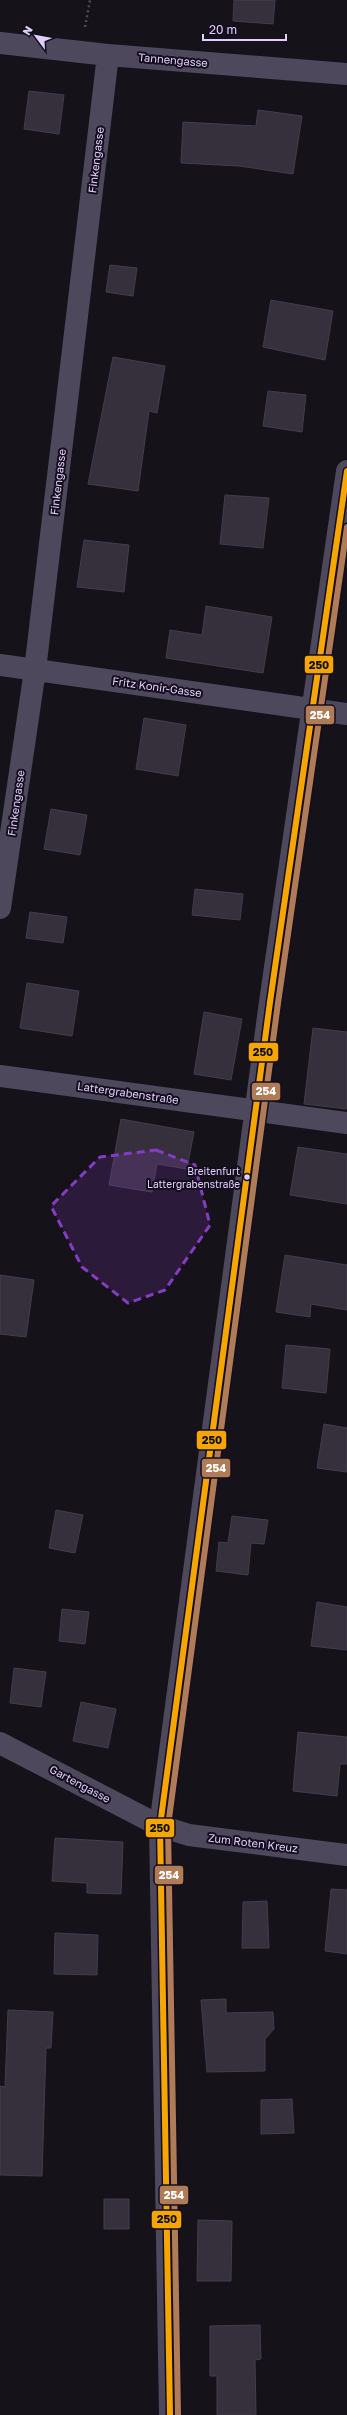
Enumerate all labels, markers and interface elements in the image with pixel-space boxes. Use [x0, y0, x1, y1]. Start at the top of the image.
north arrow [16, 16, 56, 56]
scale bar [203, 16, 286, 42]
text: 20 m [209, 22, 237, 37]
text: N [19, 23, 35, 37]
street label: Tannengasse [138, 50, 208, 69]
street label: Finkengasse [85, 126, 106, 194]
street label: Finkengasse [47, 448, 68, 516]
line badge: 250 [304, 655, 334, 674]
text: 250 [309, 658, 329, 671]
street label: Fritz Konir-Gasse [111, 674, 203, 699]
line badge: 254 [305, 705, 335, 725]
text: 254 [310, 708, 330, 721]
street label: Finkengasse [4, 769, 27, 837]
line badge: 250 [248, 1042, 279, 1062]
text: 250 [253, 1045, 273, 1058]
street label: Lattergrabenstraße [77, 1079, 180, 1106]
line badge: 254 [251, 1082, 281, 1101]
text: 254 [256, 1084, 276, 1097]
place label: Breitenfurt Lattergrabenstraße [147, 1165, 240, 1190]
marker: Breitenfurt Lattergrabenstraße [242, 1172, 252, 1182]
line badge: 250 [196, 1430, 227, 1450]
text: 250 [202, 1433, 222, 1446]
line badge: 254 [201, 1458, 231, 1478]
text: 254 [206, 1461, 226, 1474]
street label: Gartengasse [48, 1762, 113, 1805]
line badge: 250 [145, 1818, 175, 1838]
text: 250 [150, 1821, 170, 1834]
street label: Zum Roten Kreuz [208, 1831, 299, 1854]
line badge: 254 [154, 1865, 184, 1885]
text: 254 [159, 1868, 179, 1881]
line badge: 254 [159, 2185, 189, 2205]
text: 254 [164, 2188, 184, 2201]
line badge: 250 [151, 2210, 182, 2229]
text: 250 [157, 2212, 177, 2225]

